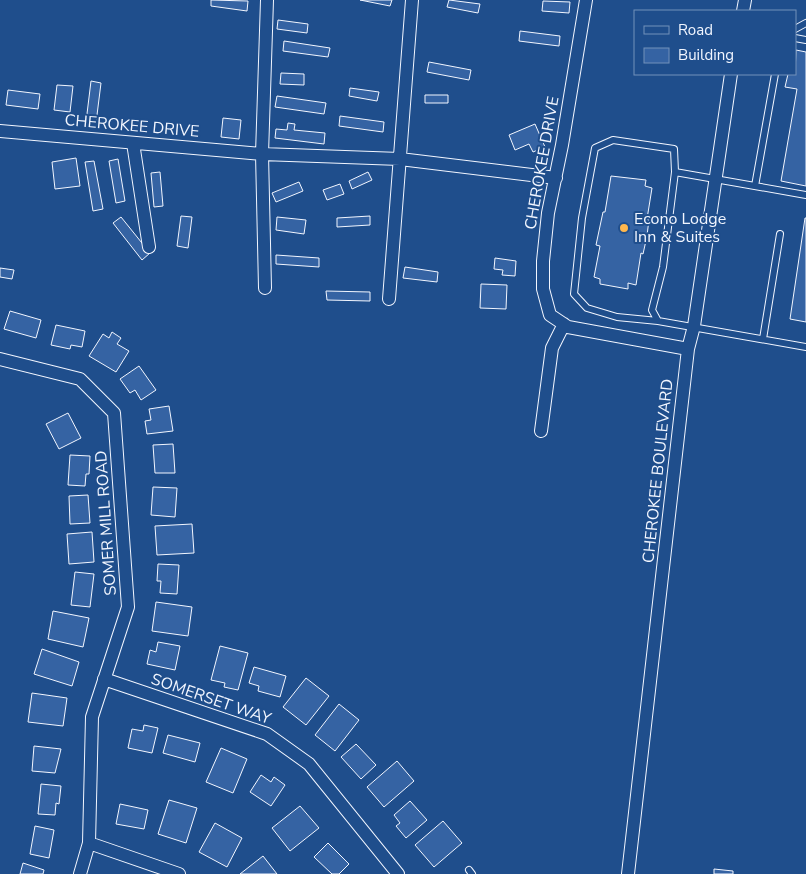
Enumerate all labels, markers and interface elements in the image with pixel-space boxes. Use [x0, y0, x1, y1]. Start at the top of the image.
legend [634, 10, 796, 75]
text: Road [678, 20, 713, 40]
text: Building [678, 45, 734, 65]
street label: CHEROKEE DRIVE [519, 95, 565, 231]
street label: CHEROKEE DRIVE [64, 109, 200, 143]
place label: Econo Lodge Inn & Suites [634, 208, 726, 248]
marker: Econo Lodge Inn & Suites [618, 222, 630, 234]
street label: CHEROKEE BOULEVARD [637, 378, 679, 564]
street label: SOMER MILL ROAD [90, 450, 122, 596]
street label: SOMERSET WAY [148, 668, 274, 730]

